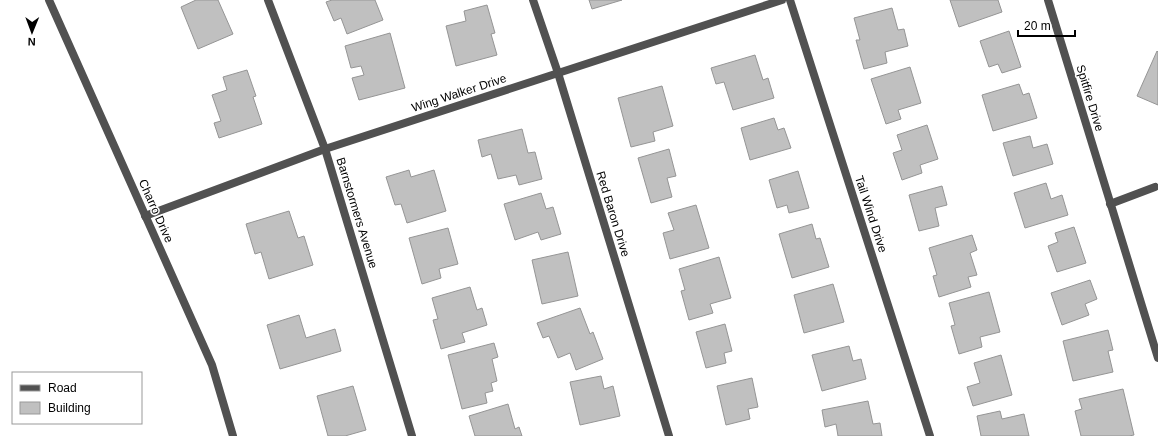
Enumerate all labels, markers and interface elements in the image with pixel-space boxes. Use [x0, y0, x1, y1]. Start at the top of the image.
north arrow [12, 12, 52, 52]
scale bar [1018, 12, 1075, 38]
text: 20 m [1024, 19, 1051, 33]
text: N [28, 36, 36, 48]
street label: Spitfire Drive [1073, 63, 1107, 133]
street label: Wing Walker Drive [410, 71, 509, 115]
street label: Barnstormers Avenue [333, 156, 381, 270]
street label: Red Baron Drive [593, 170, 633, 259]
street label: Tail Wind Drive [852, 174, 890, 255]
street label: Charro Drive [136, 177, 176, 245]
legend [12, 372, 142, 424]
text: Road [48, 381, 77, 395]
text: Building [48, 401, 91, 415]

